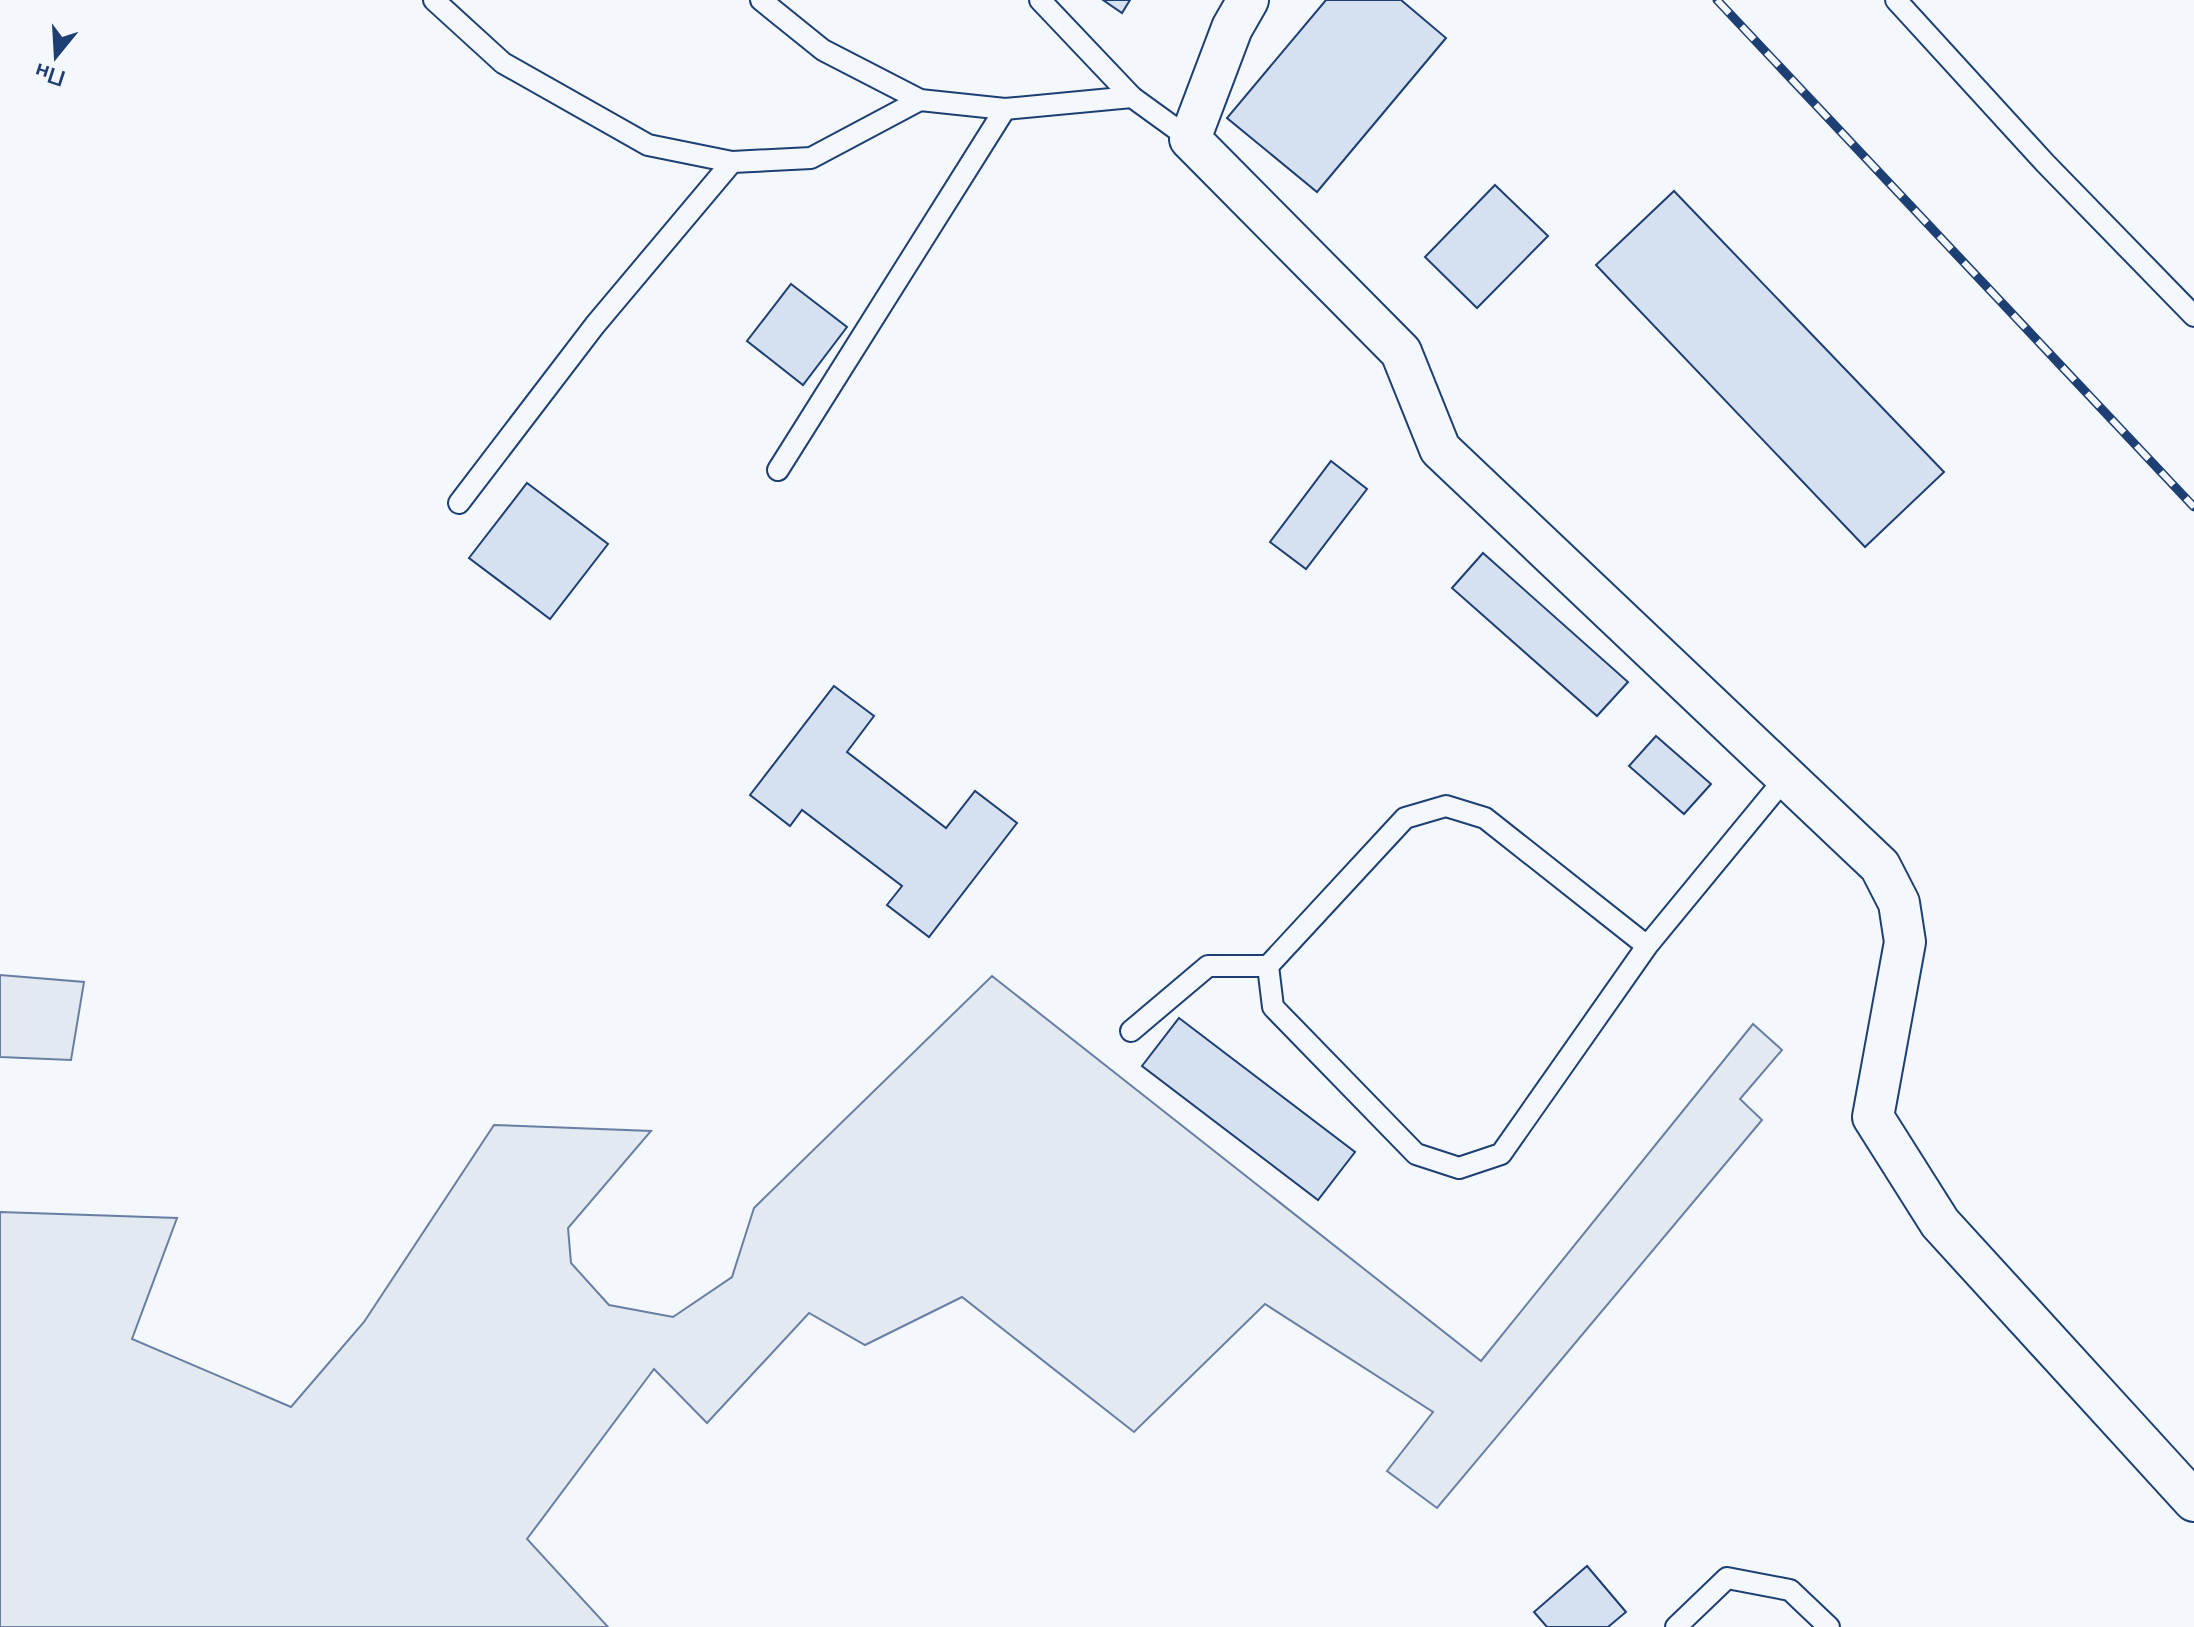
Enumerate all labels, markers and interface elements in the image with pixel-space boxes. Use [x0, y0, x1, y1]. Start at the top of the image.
north arrow [16, 16, 96, 96]
text: Пн [31, 57, 69, 93]

